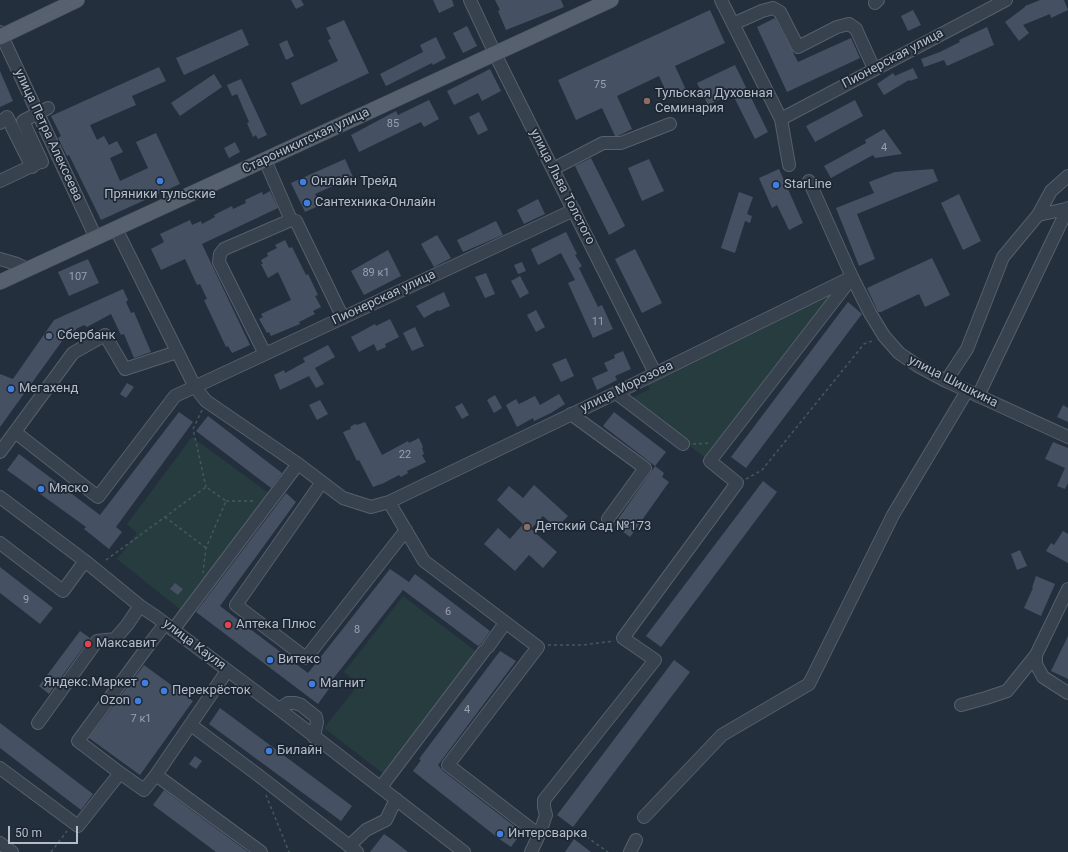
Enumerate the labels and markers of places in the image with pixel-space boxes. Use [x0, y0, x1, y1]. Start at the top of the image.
place label: Тульская Духовная Семинария [655, 86, 773, 117]
marker: Тульская Духовная Семинария [642, 96, 652, 106]
place label: Онлайн Трейд [311, 174, 397, 190]
marker: Пряники тульские [155, 176, 165, 186]
marker: Онлайн Трейд [298, 177, 308, 187]
place label: StarLine [784, 177, 832, 193]
marker: StarLine [771, 180, 781, 190]
place label: Пряники тульские [104, 187, 216, 203]
place label: Сантехника-Онлайн [315, 195, 436, 211]
marker: Сантехника-Онлайн [302, 198, 312, 208]
place label: Сбербанк [57, 328, 116, 344]
marker: Сбербанк [44, 331, 54, 341]
place label: Мегахенд [19, 381, 78, 397]
marker: Мегахенд [6, 384, 16, 394]
place label: Мяско [49, 481, 89, 497]
marker: Мяско [36, 484, 46, 494]
place label: Детский Сад №173 [535, 519, 651, 535]
marker: Детский Сад №173 [522, 522, 532, 532]
place label: Аптека Плюс [236, 617, 316, 633]
marker: Аптека Плюс [223, 620, 233, 630]
place label: Максавит [96, 636, 156, 652]
marker: Максавит [83, 639, 93, 649]
place label: Витекс [278, 652, 320, 668]
marker: Витекс [265, 655, 275, 665]
place label: Яндекс.Маркет [44, 675, 137, 691]
place label: Магнит [320, 676, 365, 692]
marker: Яндекс.Маркет [140, 678, 150, 688]
marker: Магнит [307, 679, 317, 689]
place label: Перекрёсток [172, 683, 251, 699]
marker: Перекрёсток [159, 686, 169, 696]
place label: Ozon [100, 693, 130, 709]
marker: Ozon [133, 696, 143, 706]
place label: Билайн [277, 743, 322, 759]
marker: Билайн [264, 746, 274, 756]
place label: Интерсварка [508, 826, 587, 842]
marker: Интерсварка [495, 829, 505, 839]

